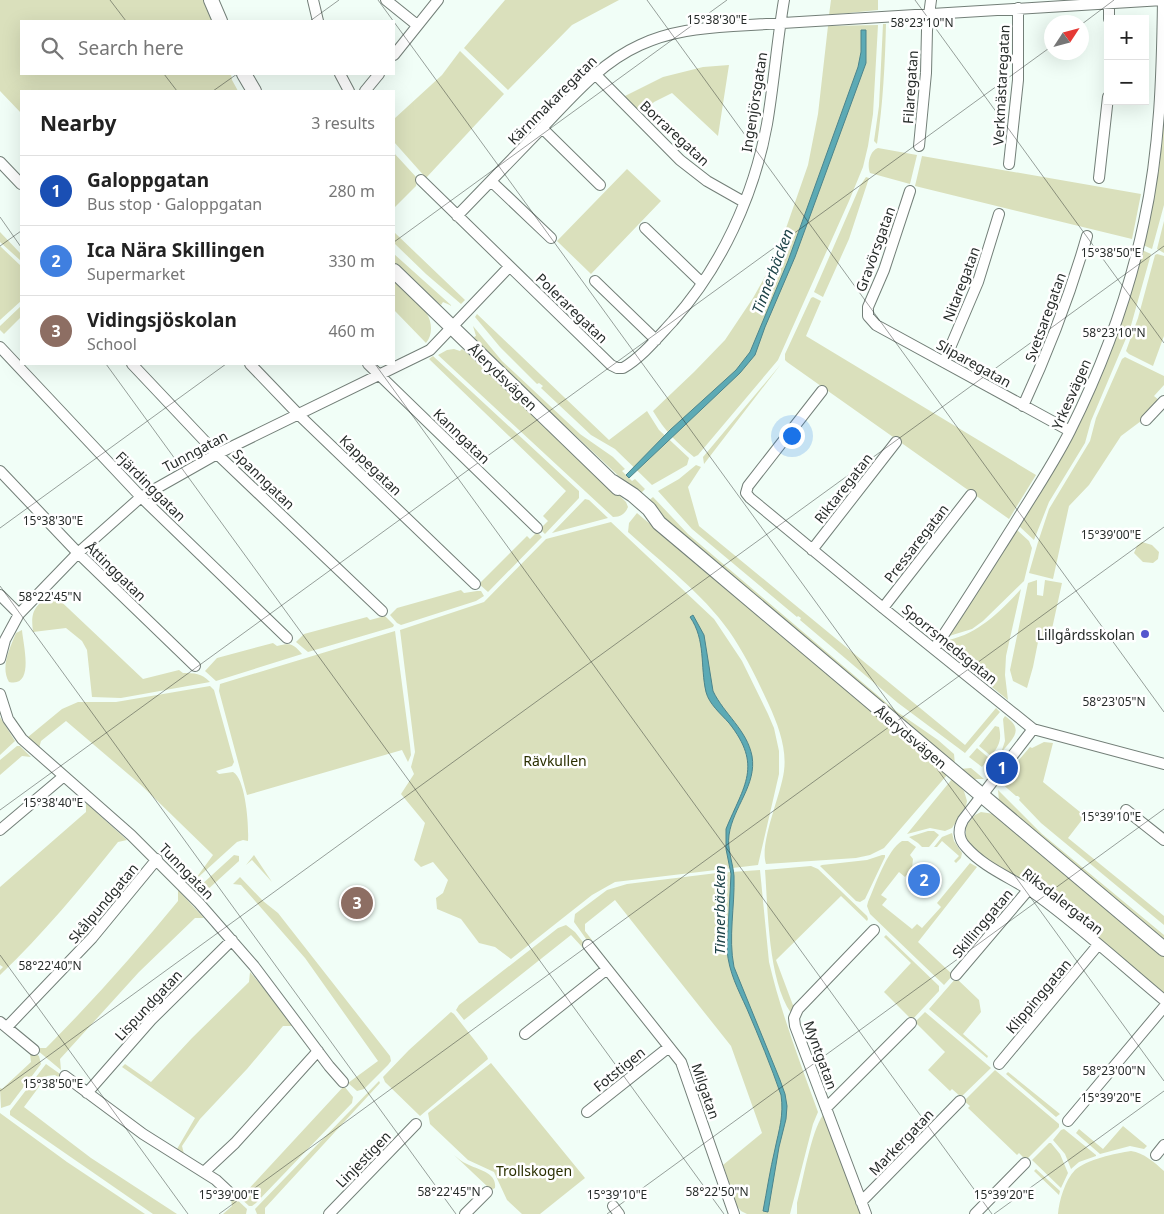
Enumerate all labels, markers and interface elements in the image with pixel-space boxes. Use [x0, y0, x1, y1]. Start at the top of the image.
text: 15°38'30"E [687, 11, 747, 28]
text: 58°23'10"N [890, 14, 954, 31]
north arrow [1044, 15, 1089, 60]
map controls [1104, 15, 1149, 105]
button: + [1104, 15, 1149, 60]
search box [20, 20, 395, 75]
street label: Verkmästaregatan [988, 24, 1014, 146]
icon: search [38, 34, 66, 62]
text: Search here [78, 35, 184, 61]
street label: Filaregatan [898, 50, 922, 124]
street label: Kärnmakaregatan [503, 51, 601, 149]
street label: Ingenjörsgatan [737, 51, 771, 153]
button: − [1104, 60, 1149, 105]
street label: Borraregatan [636, 96, 714, 170]
text: Nearby [40, 109, 116, 137]
text: 3 results [311, 112, 375, 134]
text: Galoppgatan [87, 167, 209, 193]
text: 1 [51, 180, 61, 202]
text: 280 m [328, 180, 375, 202]
text: Bus stop · Galoppgatan [87, 193, 262, 215]
street label: Gravörsgatan [851, 204, 899, 294]
water label: Tinnerbäcken [747, 226, 797, 316]
text: Ica Nära Skillingen [87, 237, 265, 263]
street label: Nitaregatan [938, 244, 984, 324]
text: 15°38'50"E [1081, 244, 1141, 261]
text: 2 [51, 250, 61, 272]
text: 330 m [328, 250, 375, 272]
text: Supermarket [87, 263, 185, 285]
street label: Poleraregatan [532, 269, 612, 347]
street label: Svetsaregatan [1020, 270, 1070, 364]
text: Vidingsjöskolan [87, 307, 237, 333]
text: 3 [51, 320, 61, 342]
text: 460 m [328, 320, 375, 342]
text: 58°23'10"N [1082, 324, 1146, 341]
text: School [87, 333, 137, 355]
street label: Sliparegatan [933, 335, 1015, 391]
street label: Ålerydsvägen [464, 339, 542, 415]
street label: Yrkesvägen [1047, 356, 1095, 432]
street label: Kanngatan [430, 404, 494, 468]
your location [779, 423, 805, 449]
street label: Tunngatan [159, 426, 231, 476]
street label: Kappegatan [336, 430, 406, 500]
street label: Spanngatan [229, 445, 299, 513]
street label: Fjärdinggatan [112, 447, 190, 525]
street label: Riktaregatan [810, 449, 876, 527]
street label: Pressaregatan [879, 500, 953, 586]
text: 15°38'30"E [23, 512, 83, 529]
text: 15°39'00"E [1081, 526, 1141, 543]
street label: Åttinggatan [81, 537, 151, 605]
text: 58°22'45"N [18, 588, 82, 605]
street label: Sporrsmedsgatan [898, 600, 1002, 688]
place label: Lillgårdsskolan [1037, 625, 1135, 644]
marker: Lillgårdsskolan [1139, 628, 1151, 640]
text: 58°23'05"N [1082, 693, 1146, 710]
street label: Ålerydsvägen [871, 701, 951, 773]
pin: 1 [986, 749, 1018, 787]
park label: Rävkullen [523, 751, 587, 770]
text: 15°38'40"E [23, 794, 83, 811]
text: 15°39'10"E [1081, 808, 1141, 825]
street label: Tunngatan [155, 839, 219, 903]
street label: Skålpundgatan [64, 859, 142, 947]
pin: 2 [908, 861, 940, 899]
street label: Riksdalergatan [1018, 863, 1108, 939]
water label: Tinnerbäcken [709, 865, 729, 955]
pin: 3 [341, 884, 373, 922]
street label: Skillinggatan [947, 884, 1017, 962]
street label: Klippinggatan [1001, 955, 1075, 1037]
text: 58°22'40"N [18, 957, 82, 974]
street label: Lispundgatan [110, 966, 186, 1044]
street label: Myntgatan [800, 1018, 842, 1092]
street label: Fotstigen [589, 1042, 649, 1096]
street label: Milgatan [688, 1061, 724, 1121]
text: 58°23'00"N [1082, 1062, 1146, 1079]
text: 15°38'50"E [23, 1075, 83, 1092]
text: 15°39'20"E [1081, 1089, 1141, 1106]
street label: Markergatan [865, 1105, 937, 1179]
street label: Linjestigen [331, 1127, 395, 1191]
park label: Trollskogen [496, 1161, 572, 1180]
text: 58°22'45"N [417, 1183, 481, 1200]
text: 58°22'50"N [685, 1183, 749, 1200]
text: 15°39'00"E [199, 1186, 259, 1203]
text: 15°39'10"E [587, 1186, 647, 1203]
text: 15°39'20"E [974, 1186, 1034, 1203]

